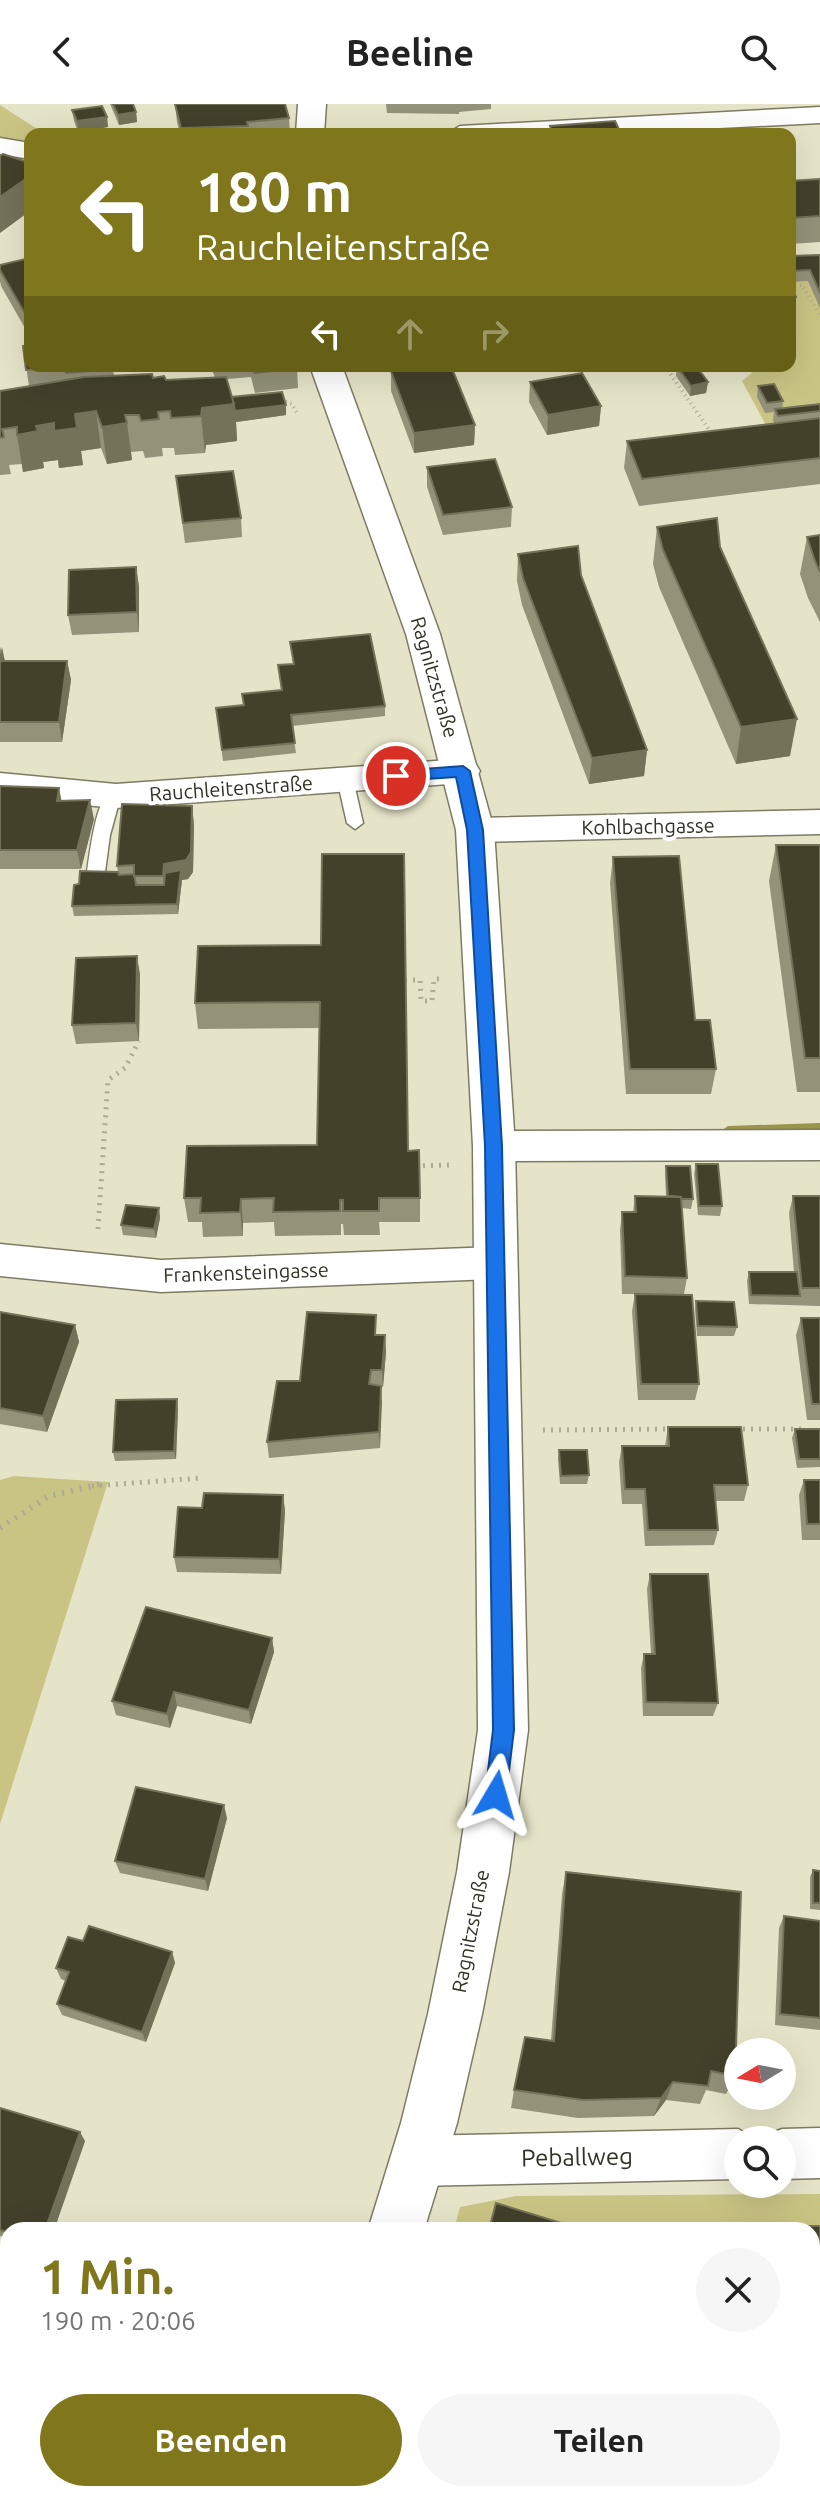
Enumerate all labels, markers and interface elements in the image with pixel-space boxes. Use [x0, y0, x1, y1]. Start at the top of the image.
icon: back [40, 30, 84, 74]
icon: search [736, 30, 780, 74]
text: Beeline [346, 32, 474, 73]
icon: left [64, 160, 168, 264]
text: 180 m [196, 160, 352, 223]
text: Rauchleitenstraße [196, 226, 491, 267]
icon: left [304, 312, 348, 356]
icon: ahead [388, 312, 432, 356]
icon: right [472, 312, 516, 356]
street label: Ragnitzstraße [407, 614, 463, 740]
pin [362, 742, 430, 810]
icon: arrive [374, 754, 418, 798]
street label: Rauchleitenstraße [149, 771, 313, 805]
street label: Kohlbachgasse [581, 813, 715, 839]
street label: Frankensteingasse [163, 1258, 329, 1286]
position arrow [454, 1753, 538, 1837]
street label: Ragnitzstraße [447, 1867, 493, 1995]
north arrow [724, 2038, 796, 2110]
map controls [724, 2038, 796, 2198]
button: search [724, 2126, 796, 2198]
street label: Peballweg [521, 2143, 633, 2171]
button: close [696, 2248, 780, 2332]
text: 1 Min. [40, 2249, 174, 2303]
text: 190 m · 20:06 [40, 2306, 196, 2335]
button: Beenden [40, 2394, 402, 2486]
button: Teilen [418, 2394, 780, 2486]

